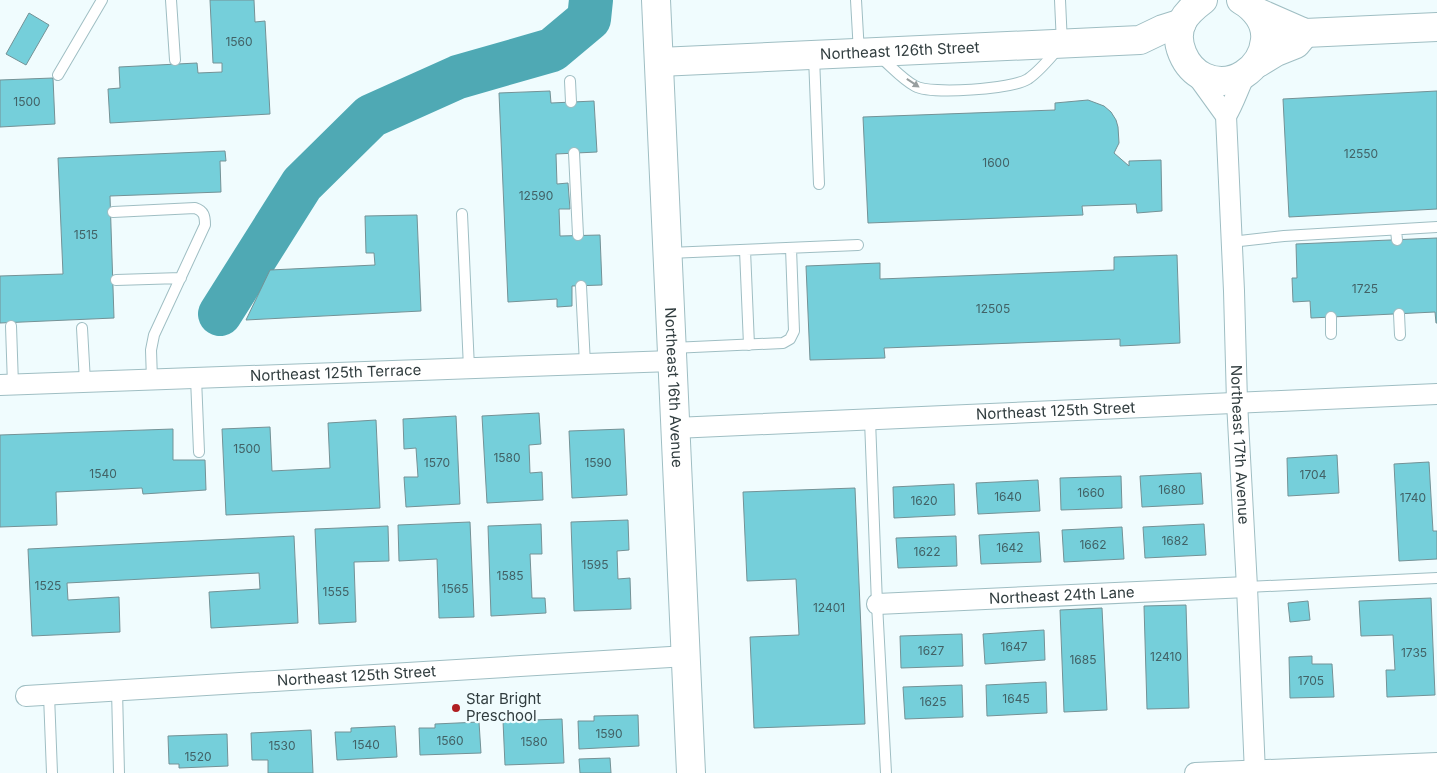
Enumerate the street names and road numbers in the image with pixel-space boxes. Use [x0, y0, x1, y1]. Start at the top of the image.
street label: Northeast 126th Street [820, 37, 980, 64]
street label: Northeast 16th Avenue [661, 307, 687, 468]
street label: Northeast 125th Terrace [250, 360, 422, 385]
street label: Northeast 17th Avenue [1227, 365, 1254, 525]
street label: Northeast 125th Street [976, 397, 1136, 424]
street label: Northeast 24th Lane [989, 582, 1135, 608]
street label: Northeast 125th Street [276, 661, 436, 690]

